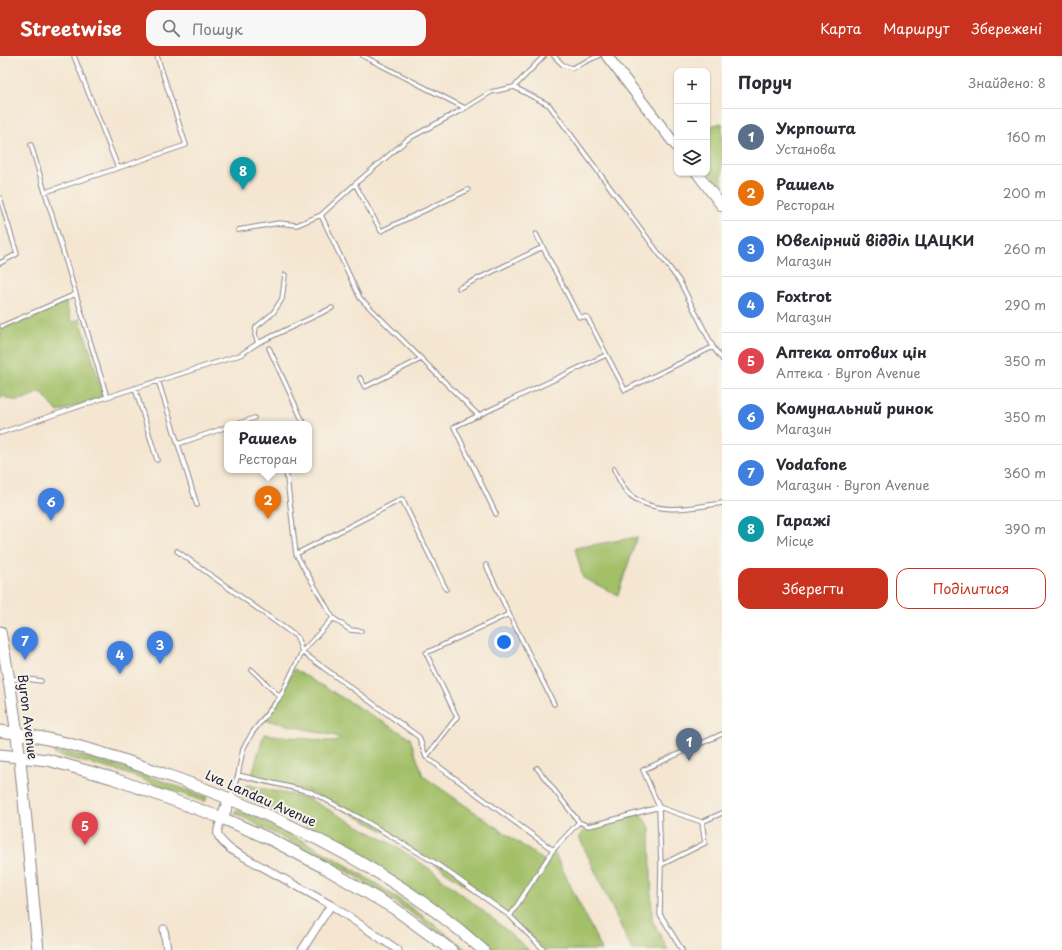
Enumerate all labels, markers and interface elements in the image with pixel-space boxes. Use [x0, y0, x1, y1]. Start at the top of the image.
search box [146, 10, 426, 46]
text: Streetwise [20, 14, 122, 42]
icon: search [160, 17, 182, 39]
text: Пошук [192, 17, 243, 40]
text: Карта [820, 18, 861, 39]
text: Маршрут [883, 18, 950, 39]
text: Збережені [972, 18, 1042, 39]
map controls [674, 68, 710, 176]
button: + [674, 68, 710, 104]
text: Поруч [738, 69, 792, 95]
text: Знайдено: 8 [968, 73, 1046, 92]
button: − [674, 104, 710, 140]
text: Укрпошта [776, 116, 856, 139]
text: 1 [748, 127, 754, 146]
text: 160 m [1007, 127, 1046, 146]
text: Установа [776, 139, 836, 158]
button: layers [674, 140, 710, 176]
pin: 8 [230, 157, 256, 190]
text: Рашель [776, 172, 834, 195]
text: 2 [746, 183, 756, 202]
text: 200 m [1003, 183, 1046, 202]
text: Ресторан [776, 195, 835, 214]
text: Ювелірний відділ ЦАЦКИ [776, 228, 975, 251]
text: 3 [747, 239, 755, 258]
text: 260 m [1004, 239, 1046, 258]
text: Магазин [776, 251, 832, 270]
text: Foxtrot [776, 284, 832, 307]
text: 4 [747, 295, 755, 314]
text: 290 m [1005, 295, 1046, 314]
text: Магазин [776, 307, 832, 326]
text: Аптека оптових цін [776, 340, 927, 363]
text: 5 [747, 351, 755, 370]
text: 350 m [1004, 351, 1046, 370]
text: Аптека · Byron Avenue [776, 363, 921, 382]
text: Комунальний ринок [776, 396, 933, 419]
text: 6 [746, 407, 756, 426]
text: 350 m [1004, 407, 1046, 426]
text: Магазин [776, 419, 832, 438]
popup [224, 421, 312, 473]
text: Рашель [239, 426, 297, 449]
text: Ресторан [239, 449, 297, 468]
text: Vodafone [776, 452, 847, 475]
text: 7 [747, 463, 755, 482]
text: 360 m [1003, 463, 1046, 482]
text: Магазин · Byron Avenue [776, 475, 930, 494]
pin: 2 [255, 486, 281, 519]
pin: 6 [38, 488, 64, 521]
text: Гаражі [776, 508, 831, 531]
text: 8 [747, 519, 755, 538]
text: 390 m [1004, 519, 1046, 538]
text: Місце [776, 531, 814, 550]
button: Зберегти [738, 568, 888, 609]
button: Поділитися [896, 568, 1046, 609]
pin: 7 [12, 627, 38, 660]
pin: 3 [147, 631, 173, 664]
your location [494, 632, 514, 652]
pin: 4 [107, 641, 133, 674]
street label: Byron Avenue [14, 673, 43, 761]
pin: 1 [676, 728, 702, 761]
street label: Lva Landau Avenue [203, 764, 320, 831]
pin: 5 [72, 812, 98, 845]

